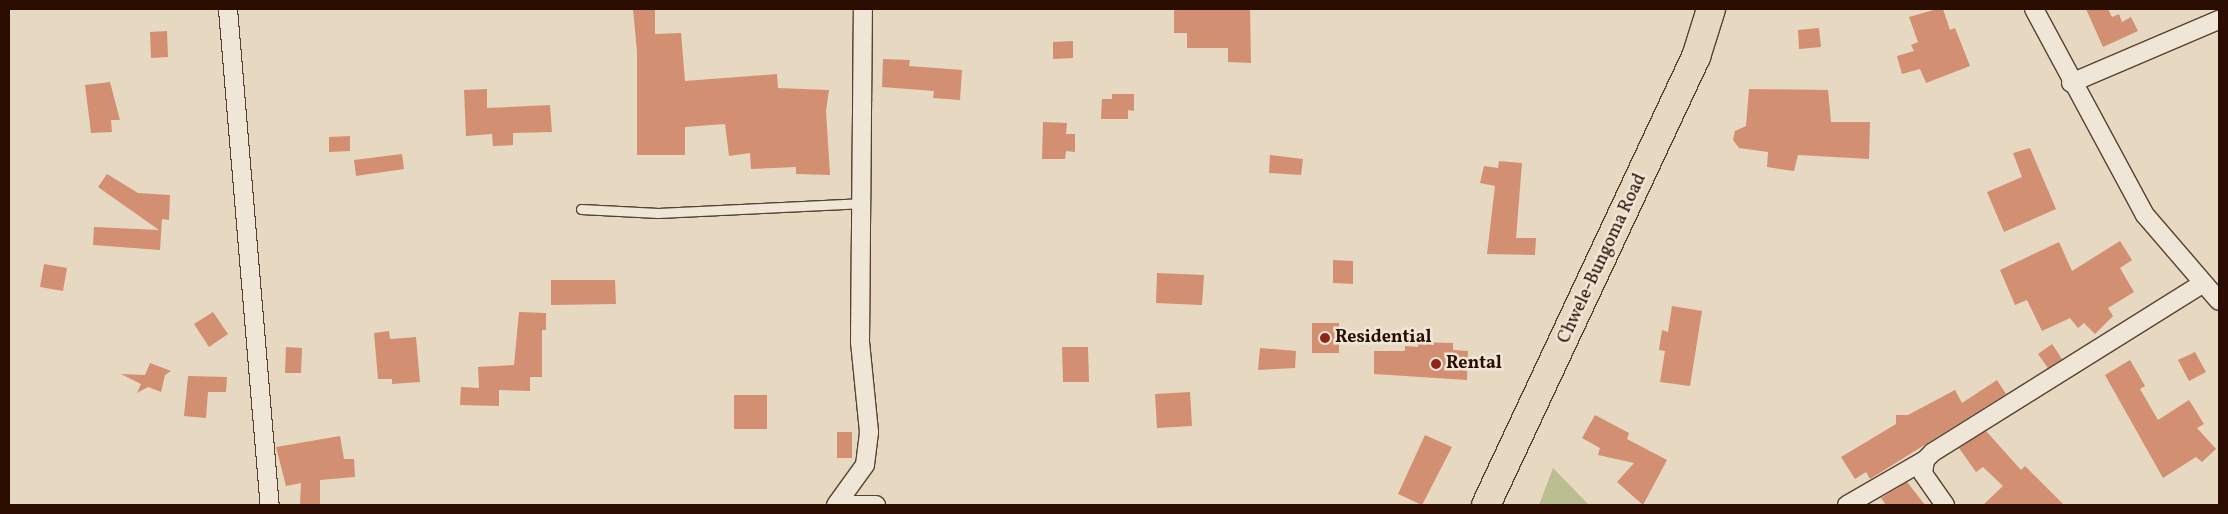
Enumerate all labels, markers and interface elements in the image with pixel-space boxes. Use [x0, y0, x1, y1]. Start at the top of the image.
street label: Chwele-Bungoma Road [1554, 171, 1652, 347]
place label: Residential [1335, 327, 1432, 349]
marker: Residential [1319, 332, 1331, 344]
place label: Rental [1446, 353, 1502, 375]
marker: Rental [1430, 358, 1442, 370]

